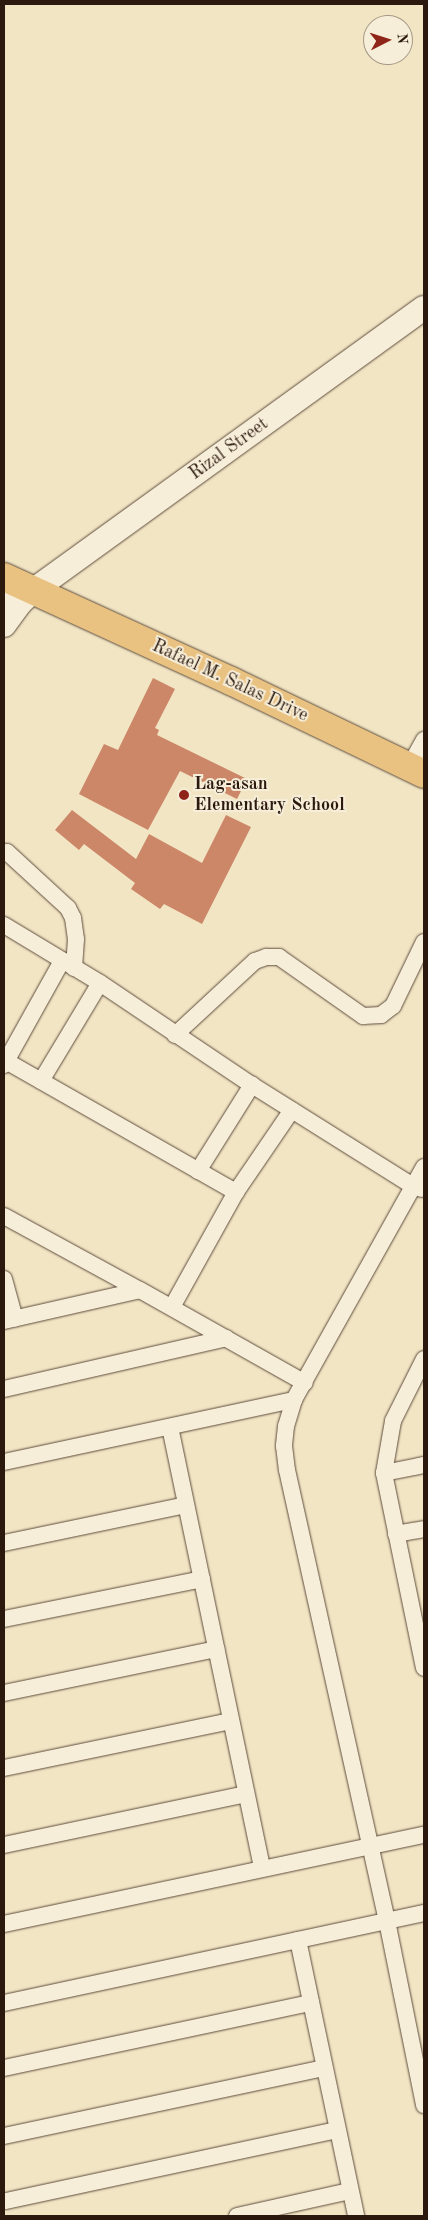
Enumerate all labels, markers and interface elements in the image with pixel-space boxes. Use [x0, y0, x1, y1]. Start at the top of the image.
north arrow [363, 15, 413, 65]
text: N [395, 33, 409, 45]
street label: Rizal Street [185, 413, 273, 485]
street label: Rafael M. Salas Drive [148, 635, 312, 727]
place label: Lag-asan Elementary School [194, 774, 345, 816]
marker: Lag-asan Elementary School [178, 789, 190, 801]

